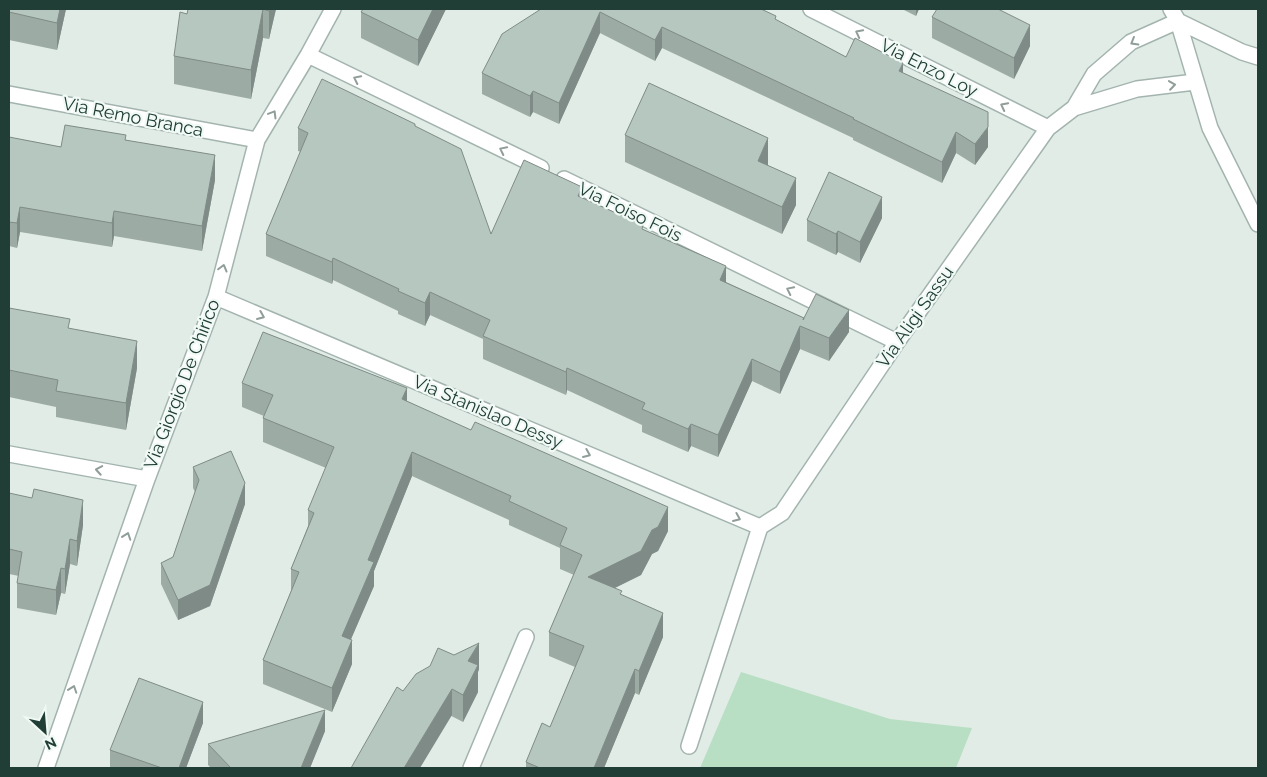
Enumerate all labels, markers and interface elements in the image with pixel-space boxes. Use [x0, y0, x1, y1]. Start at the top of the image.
one-way arrow [855, 29, 864, 39]
street label: Via Enzo Loy [877, 34, 982, 101]
one-way arrow [1130, 36, 1139, 46]
one-way arrow [353, 75, 362, 85]
one-way arrow [1169, 80, 1177, 91]
street label: Via Remo Branca [61, 93, 205, 140]
one-way arrow [1000, 102, 1009, 112]
one-way arrow [266, 110, 276, 119]
one-way arrow [499, 146, 508, 156]
street label: Via Foiso Fois [575, 177, 686, 246]
street label: Via Aligi Sassu [872, 262, 957, 372]
one-way arrow [218, 264, 228, 272]
one-way arrow [786, 286, 795, 296]
street label: Via Giorgio De Chirico [139, 296, 224, 472]
one-way arrow [256, 310, 265, 320]
street label: Via Stanislao Dessy [410, 370, 566, 453]
one-way arrow [583, 449, 591, 459]
one-way arrow [95, 465, 103, 476]
one-way arrow [732, 511, 741, 522]
one-way arrow [121, 532, 131, 541]
one-way arrow [67, 685, 77, 694]
north arrow [20, 707, 70, 757]
text: N [42, 734, 59, 753]

